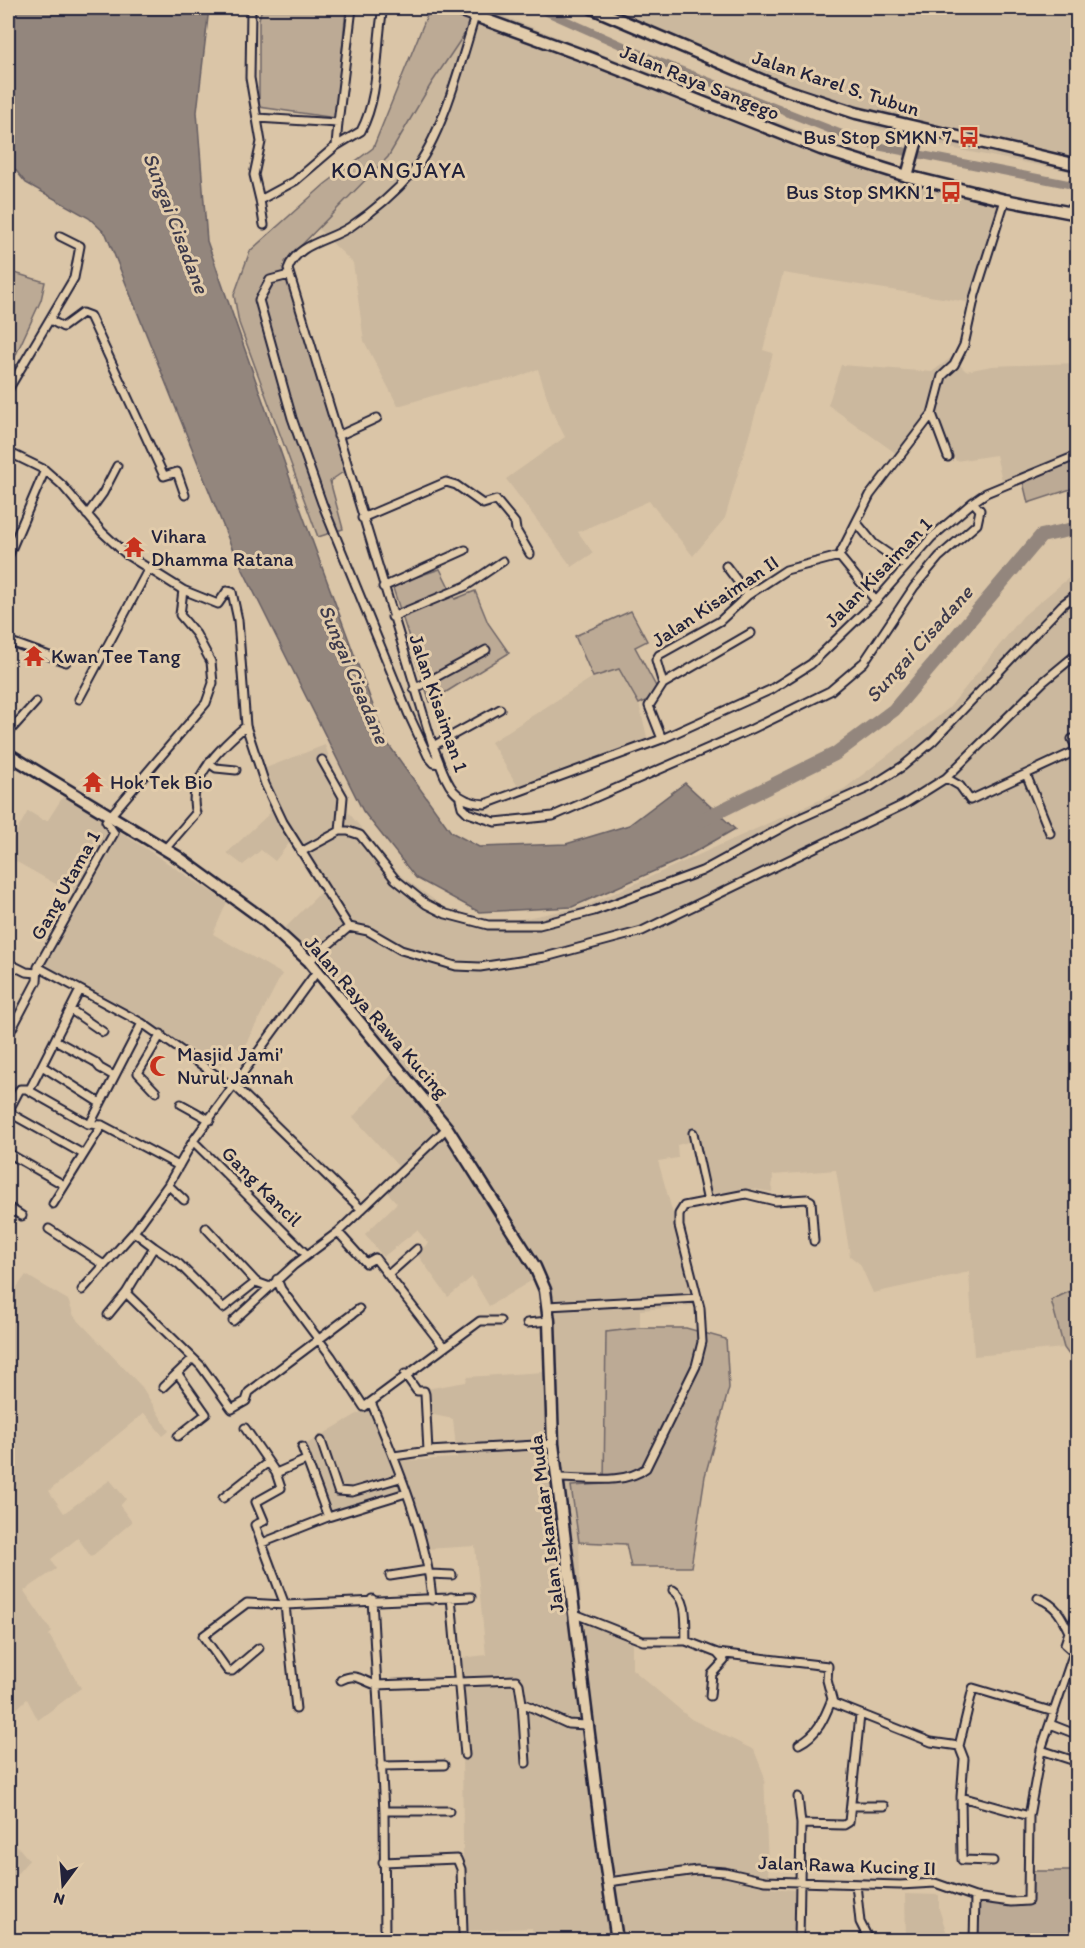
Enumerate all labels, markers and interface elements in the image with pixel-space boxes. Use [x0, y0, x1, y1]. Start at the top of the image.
street label: Jalan Raya Sangego [617, 39, 783, 125]
street label: Jalan Karel S. Tubun [749, 45, 923, 121]
place label: Bus Stop SMKN 7 [803, 125, 952, 149]
bus stop icon: Bus Stop SMKN 7 [957, 125, 981, 149]
water label: Sungai Cisadane [138, 149, 215, 298]
district label: KOANGJAYA [331, 157, 467, 184]
place label: Bus Stop SMKN 1 [786, 180, 934, 204]
bus stop icon: Bus Stop SMKN 1 [939, 180, 963, 204]
street label: Jalan Kisaiman 1 [819, 512, 937, 632]
place label: Vihara Dhamma Ratana [151, 524, 294, 571]
temple icon: Vihara Dhamma Ratana [122, 535, 146, 559]
street label: Jalan Kisaiman II [647, 550, 783, 652]
water label: Sungai Cisadane [860, 579, 978, 707]
water label: Sungai Cisadane [314, 600, 395, 748]
street label: Jalan Kisaiman 1 [404, 631, 474, 775]
temple icon: Kwan Tee Tang [22, 644, 46, 668]
place label: Kwan Tee Tang [51, 644, 181, 668]
temple icon: Hok Tek Bio [81, 770, 105, 794]
place label: Hok Tek Bio [110, 770, 213, 794]
street label: Gang Utama 1 [25, 826, 105, 944]
street label: Jalan Raya Rawa Kucing [300, 931, 455, 1104]
place label: Masjid Jami' Nurul Jannah [177, 1042, 293, 1089]
mosque icon: Masjid Jami' Nurul Jannah [148, 1054, 172, 1078]
street label: Gang Kancil [217, 1141, 307, 1231]
street label: Jalan Iskandar Muda [523, 1433, 569, 1615]
street label: Jalan Rawa Kucing II [758, 1850, 936, 1880]
north arrow [33, 1855, 93, 1915]
text: N [51, 1888, 67, 1910]

